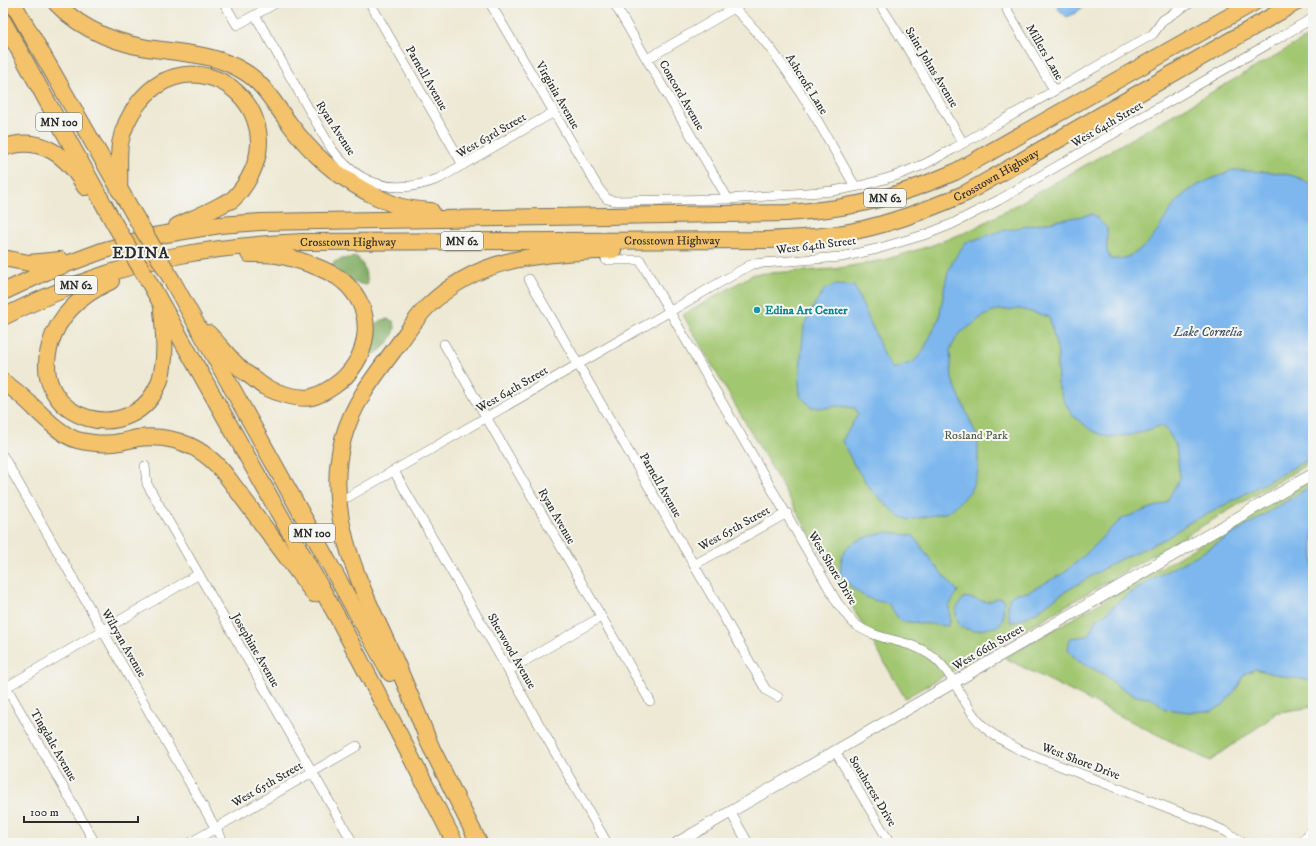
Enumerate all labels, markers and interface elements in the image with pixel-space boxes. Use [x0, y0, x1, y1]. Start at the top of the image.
street label: Millers Lane [1023, 22, 1067, 83]
street label: Saint Johns Avenue [902, 24, 961, 110]
street label: Parnell Avenue [402, 43, 451, 113]
street label: Ashcroft Lane [782, 51, 831, 117]
street label: Concord Avenue [655, 57, 708, 133]
street label: Virginia Avenue [532, 58, 583, 132]
street label: Ryan Avenue [312, 98, 359, 158]
street label: West 64th Street [1068, 98, 1146, 151]
street label: West 63rd Street [453, 109, 529, 162]
road number: MN 100 [36, 113, 82, 131]
street label: Crosstown Highway [951, 145, 1042, 206]
road number: MN 62 [864, 189, 906, 207]
road number: MN 62 [441, 232, 483, 250]
street label: Crosstown Highway [624, 233, 720, 249]
street label: West 64th Street [774, 233, 857, 258]
street label: Crosstown Highway [300, 235, 396, 250]
district label: EDINA [112, 243, 170, 263]
road number: MN 62 [55, 276, 97, 294]
place label: Edina Art Center [765, 303, 848, 318]
marker: Edina Art Center [752, 305, 762, 315]
water label: Lake Cornelia [1173, 324, 1243, 340]
street label: West 64th Street [473, 363, 551, 416]
park label: Rosland Park [944, 428, 1008, 443]
street label: Parnell Avenue [636, 450, 685, 520]
street label: Ryan Avenue [535, 486, 579, 547]
street label: West 65th Street [695, 503, 773, 555]
road number: MN 100 [289, 524, 335, 542]
street label: West Shore Drive [804, 528, 860, 608]
street label: Wilryan Avenue [97, 606, 149, 680]
street label: Josephine Avenue [228, 610, 283, 690]
street label: Sherwood Avenue [484, 611, 539, 692]
street label: West 66th Street [949, 621, 1027, 674]
street label: Tingdale Avenue [27, 706, 80, 784]
street label: West Shore Drive [1039, 739, 1122, 783]
street label: Southcrest Drive [846, 753, 900, 829]
street label: West 65th Street [228, 758, 305, 811]
scale bar [24, 798, 138, 824]
text: 100 m [30, 805, 59, 820]

